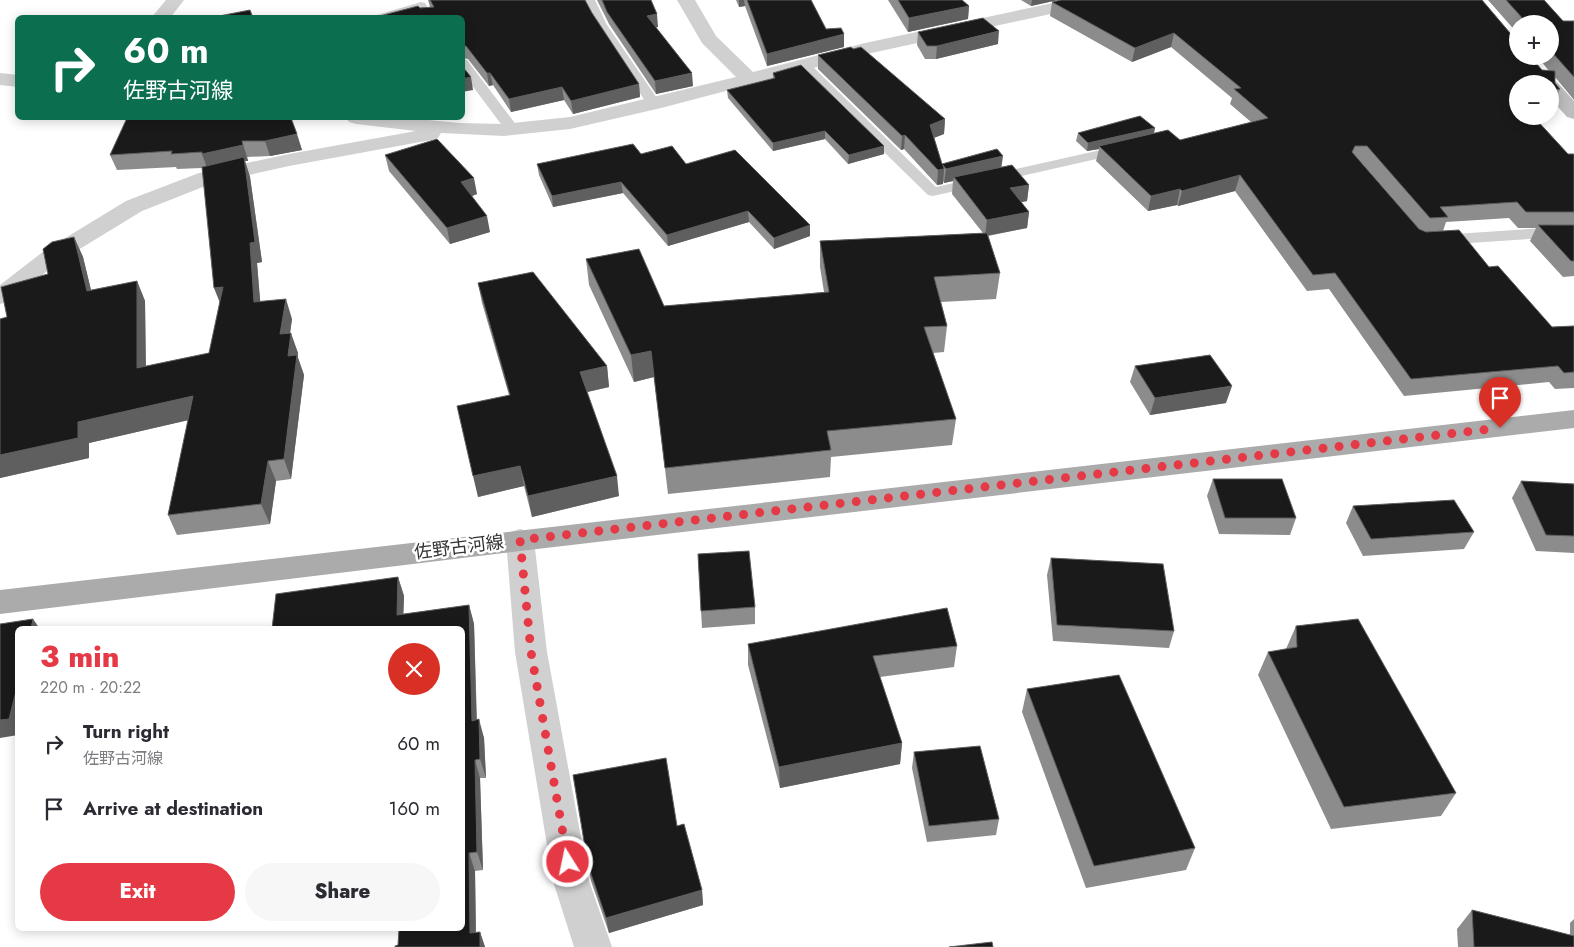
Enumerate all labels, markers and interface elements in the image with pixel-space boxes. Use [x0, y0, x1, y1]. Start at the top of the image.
map controls [1509, 15, 1559, 125]
button: + [1509, 15, 1559, 65]
text: 60 m [123, 26, 209, 76]
icon: right [40, 35, 105, 100]
text: 佐野古河線 [123, 74, 233, 106]
button: − [1509, 75, 1559, 125]
pin [1479, 377, 1521, 428]
icon: arrive [1486, 384, 1514, 412]
street label: 佐野古河線 [413, 529, 505, 565]
text: 3 min [40, 635, 119, 678]
button: close [388, 643, 440, 695]
text: 220 m · 20:22 [40, 676, 141, 699]
text: Turn right [83, 718, 169, 745]
icon: right [40, 730, 68, 758]
text: 60 m [397, 730, 440, 757]
text: 佐野古河線 [83, 747, 163, 770]
icon: arrive [40, 795, 68, 823]
text: Arrive at destination [83, 795, 263, 822]
text: 160 m [389, 795, 440, 822]
position arrow [541, 835, 593, 887]
button: Exit [40, 863, 235, 921]
button: Share [245, 863, 440, 921]

